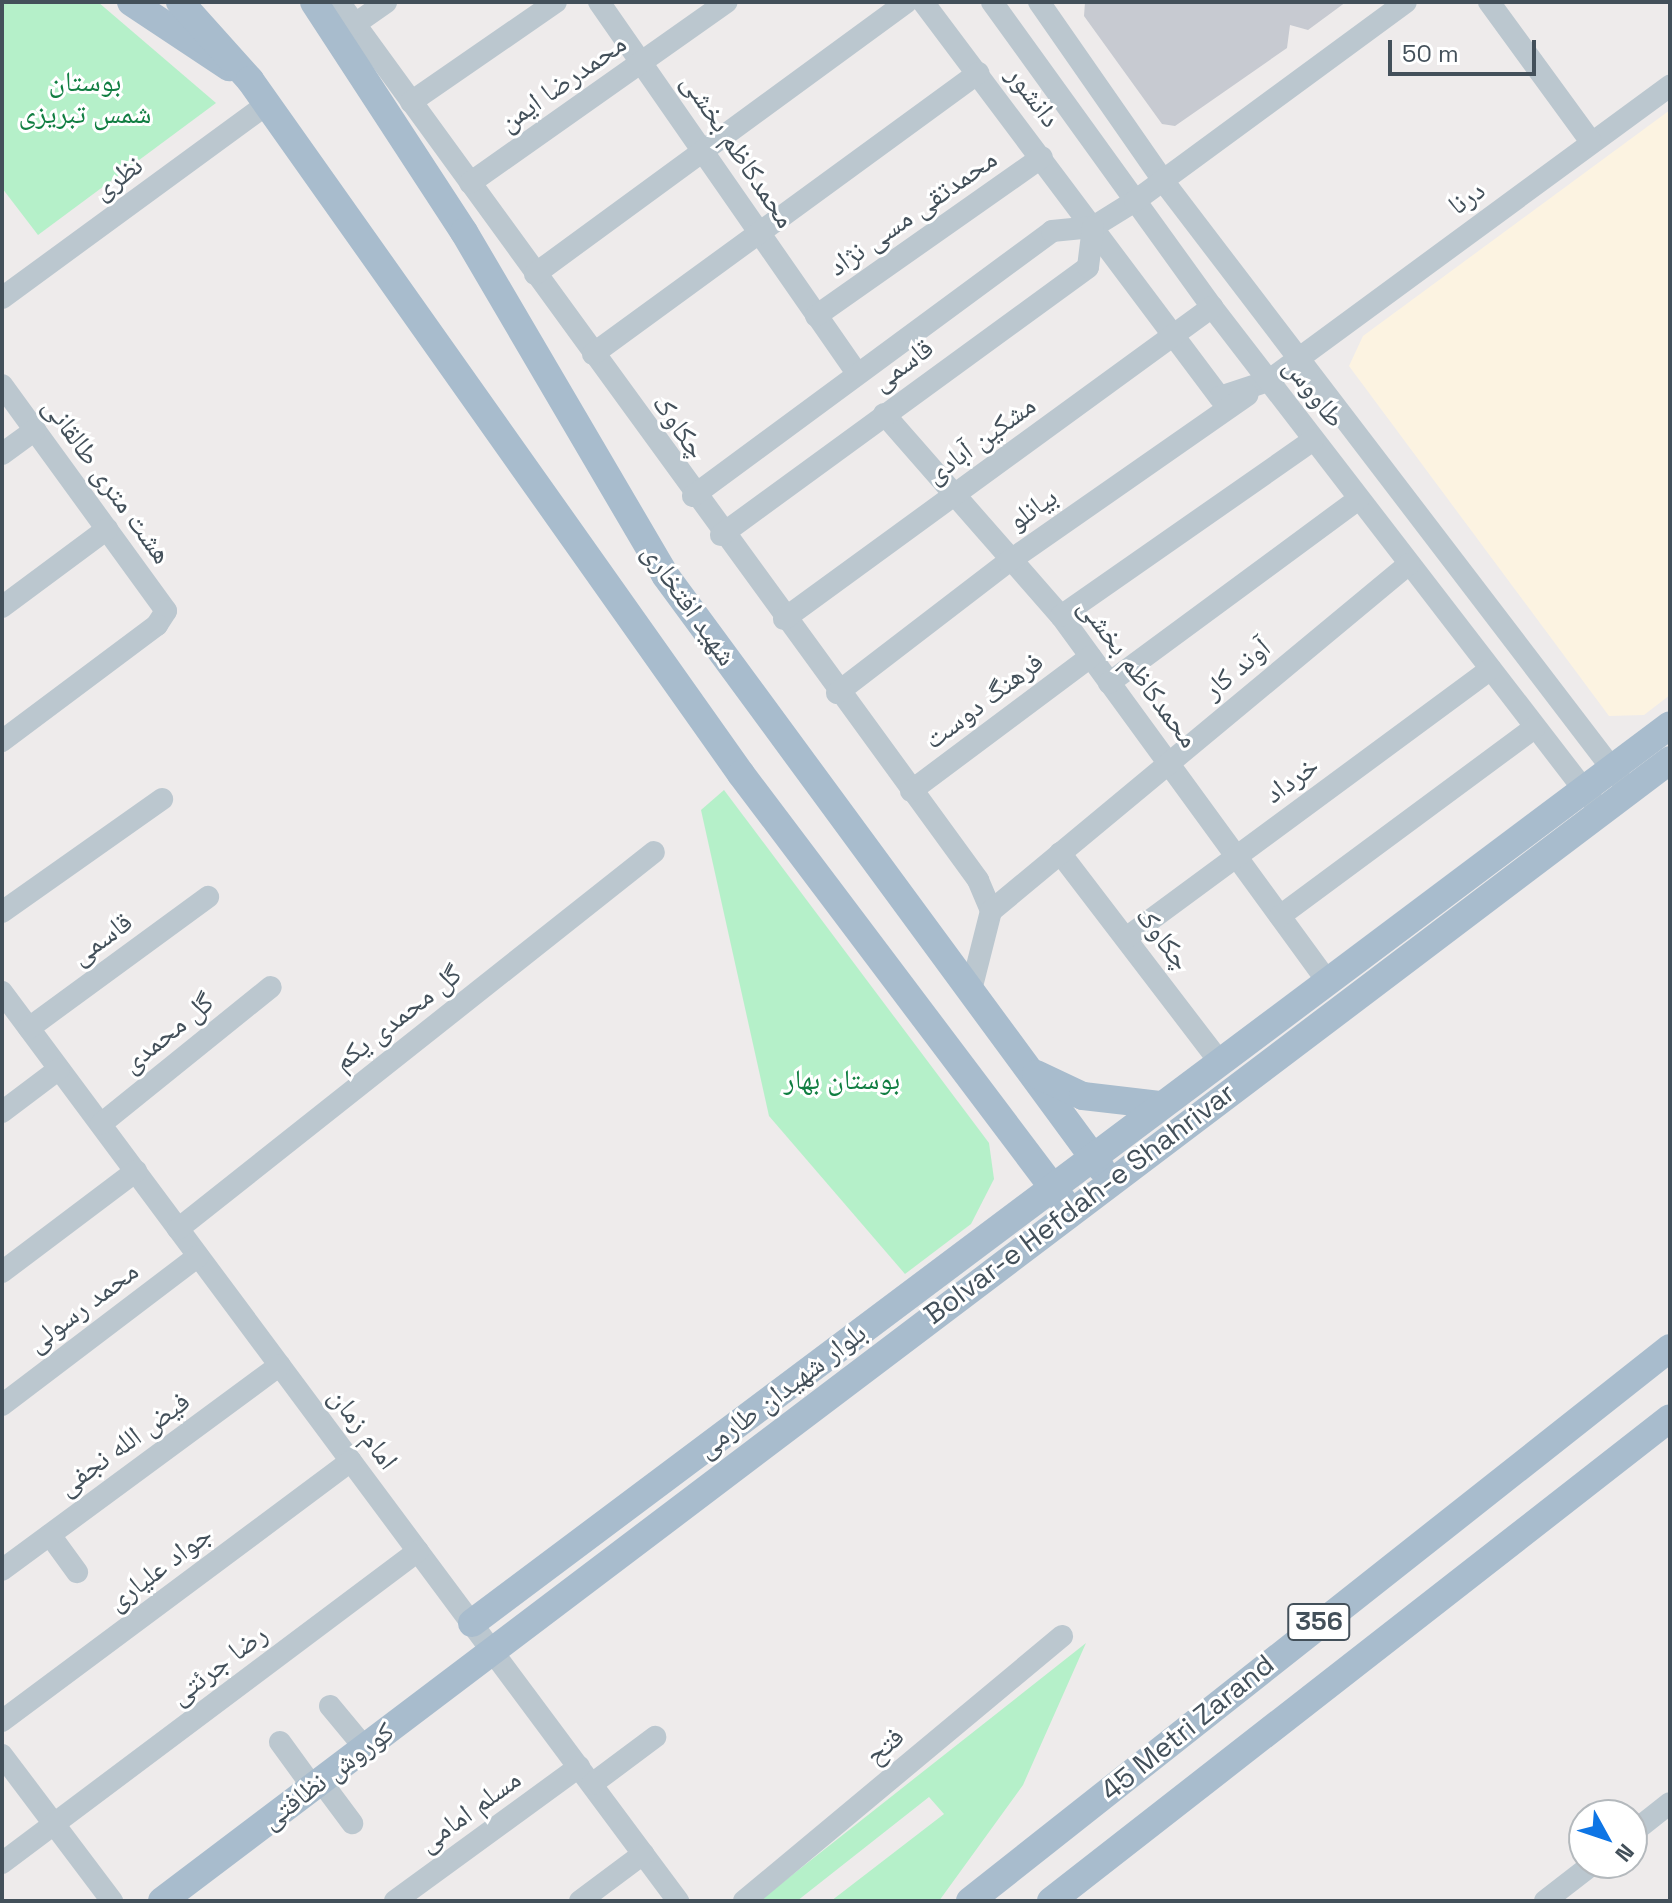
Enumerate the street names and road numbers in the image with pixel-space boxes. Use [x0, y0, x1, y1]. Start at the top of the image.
street label: محمدرضا ایمن [492, 26, 632, 138]
street label: دانشور [1000, 59, 1068, 133]
street label: محمدکاظم بخشی [675, 66, 803, 234]
street label: محمدتقی مسی نژاد [821, 141, 1003, 283]
street label: نظری [85, 148, 149, 206]
street label: درنا [1441, 172, 1491, 222]
street label: قاسمی [865, 330, 939, 398]
street label: طاووس [1277, 350, 1353, 434]
street label: چکاوک [646, 387, 714, 465]
street label: مشکین آبادی [918, 388, 1042, 490]
street label: هشت متری طالقانی [36, 390, 180, 570]
street label: بیانلو [1001, 479, 1063, 537]
street label: شهید افتخاری [636, 536, 744, 672]
street label: محمدکاظم بخشی [1072, 590, 1206, 754]
street label: آوند کار [1196, 630, 1276, 706]
street label: فرهنگ دوست [917, 644, 1049, 756]
street label: خرداد [1257, 748, 1325, 810]
street label: چکاوک [1129, 900, 1199, 976]
street label: قاسمی [64, 904, 138, 972]
street label: گل محمدی یکم [326, 957, 468, 1077]
street label: گل محمدی [114, 985, 220, 1079]
street label: Bolvar-e Hefdah-e Shahrivar [917, 1075, 1241, 1331]
street label: محمد رسولی [20, 1253, 144, 1359]
street label: بلوار شهیدان طارمی [690, 1315, 872, 1465]
street label: امام زمان [322, 1380, 406, 1476]
street label: فیض الله نجفی [50, 1384, 196, 1502]
street label: جواد علیاری [100, 1517, 218, 1617]
road number: 356 [1287, 1600, 1351, 1644]
street label: رضا جرئتی [163, 1617, 273, 1711]
street label: 45 Metri Zarand [1094, 1647, 1280, 1807]
street label: کوروش نظافتی [254, 1714, 400, 1836]
street label: فتح [858, 1719, 910, 1771]
street label: مسلم امامی [411, 1762, 527, 1858]

